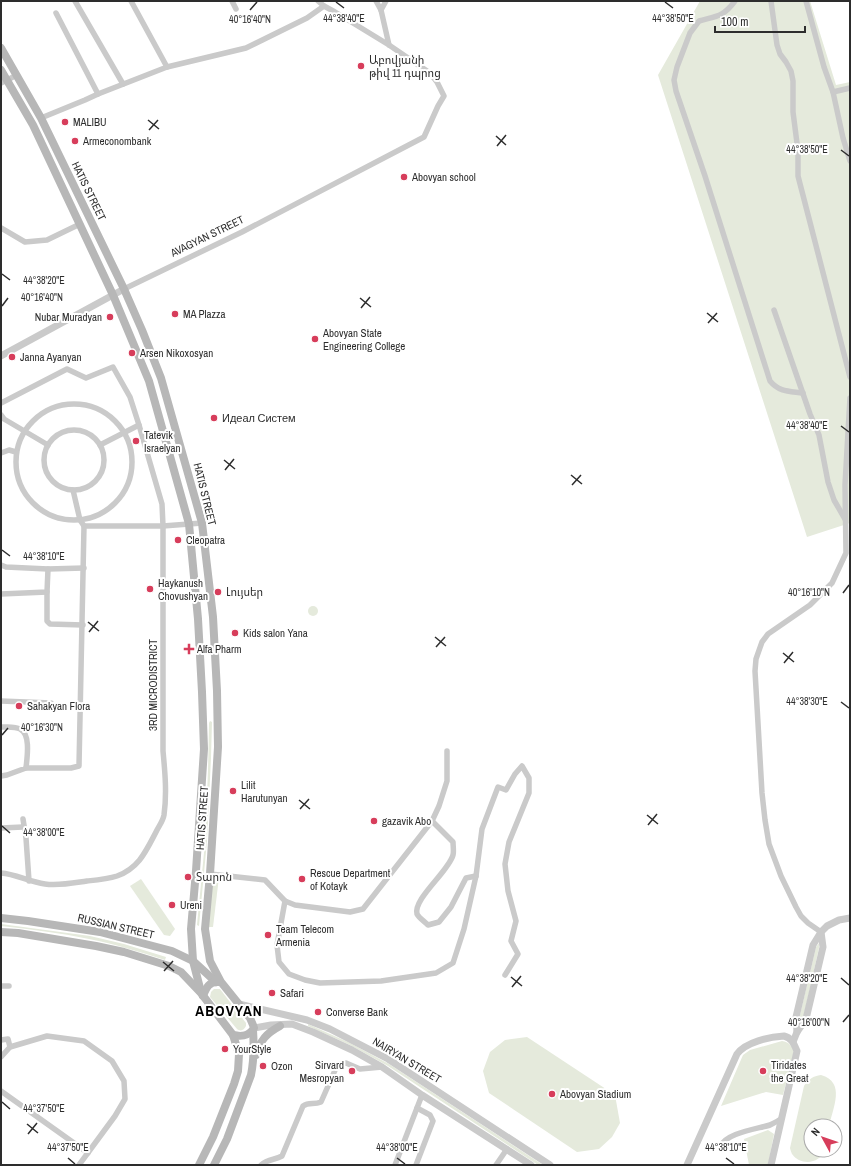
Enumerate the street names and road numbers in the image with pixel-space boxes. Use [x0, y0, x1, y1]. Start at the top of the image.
street label: HATIS STREET [69, 159, 110, 223]
street label: AVAGYAN STREET [167, 212, 246, 260]
street label: HATIS STREET [190, 461, 220, 527]
street label: 3RD MICRODISTRICT [146, 638, 160, 731]
street label: HATIS STREET [193, 785, 211, 850]
street label: RUSSIAN STREET [76, 910, 156, 942]
street label: NAIRYAN STREET [370, 1034, 444, 1086]

